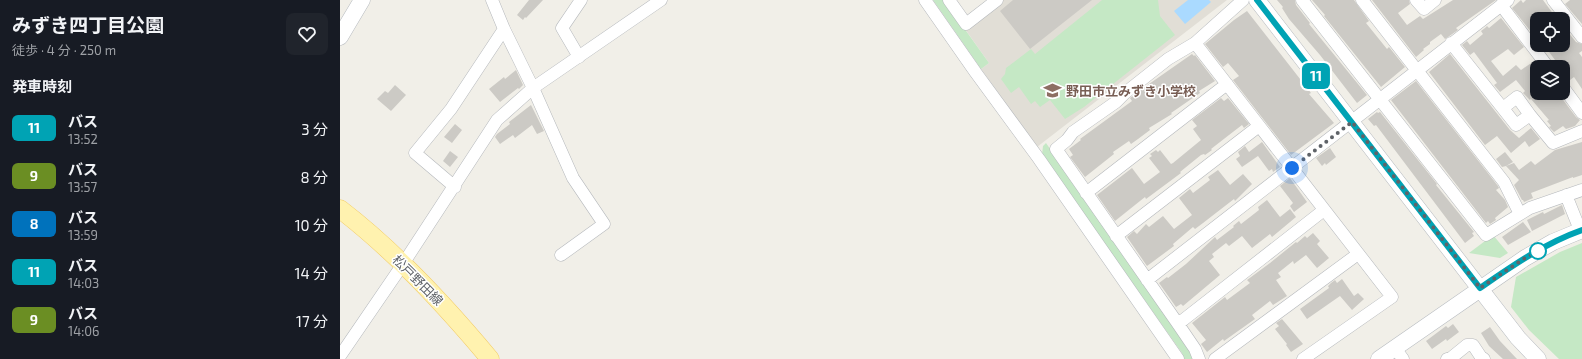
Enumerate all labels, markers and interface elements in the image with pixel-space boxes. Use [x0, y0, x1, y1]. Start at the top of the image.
map controls [1530, 12, 1570, 100]
button: locate [1530, 12, 1570, 52]
text: みずき四丁目公園 [12, 13, 164, 36]
button: heart [286, 13, 328, 55]
text: 徒歩 · 4 分 · 250 m [12, 42, 116, 58]
button: layers [1530, 60, 1570, 100]
line badge: 11 [1298, 63, 1334, 89]
text: 11 [1310, 67, 1322, 84]
text: 発車時刻 [12, 77, 72, 95]
school or university icon: 野田市立みずき小学校 [1043, 81, 1063, 101]
place label: 野田市立みずき小学校 [1066, 83, 1196, 99]
text: バス [68, 112, 98, 130]
text: 11 [28, 119, 40, 136]
text: 3 分 [301, 120, 328, 138]
text: 13:52 [68, 131, 98, 147]
your location [1282, 158, 1302, 178]
text: バス [68, 160, 98, 178]
text: 9 [30, 167, 38, 184]
text: 8 分 [301, 168, 328, 186]
text: 13:57 [68, 179, 97, 195]
text: バス [68, 208, 98, 226]
text: 8 [30, 215, 38, 232]
text: 10 分 [295, 216, 328, 234]
text: 13:59 [68, 227, 98, 243]
unlabelled marker [1529, 242, 1547, 260]
street label: 松戸野田線 [389, 251, 447, 309]
text: バス [68, 256, 98, 274]
text: 11 [28, 263, 40, 280]
text: 14 分 [294, 264, 328, 282]
text: 14:03 [68, 275, 99, 291]
text: バス [68, 304, 98, 322]
text: 9 [30, 311, 38, 328]
text: 17 分 [296, 312, 328, 330]
text: 14:06 [68, 323, 100, 339]

